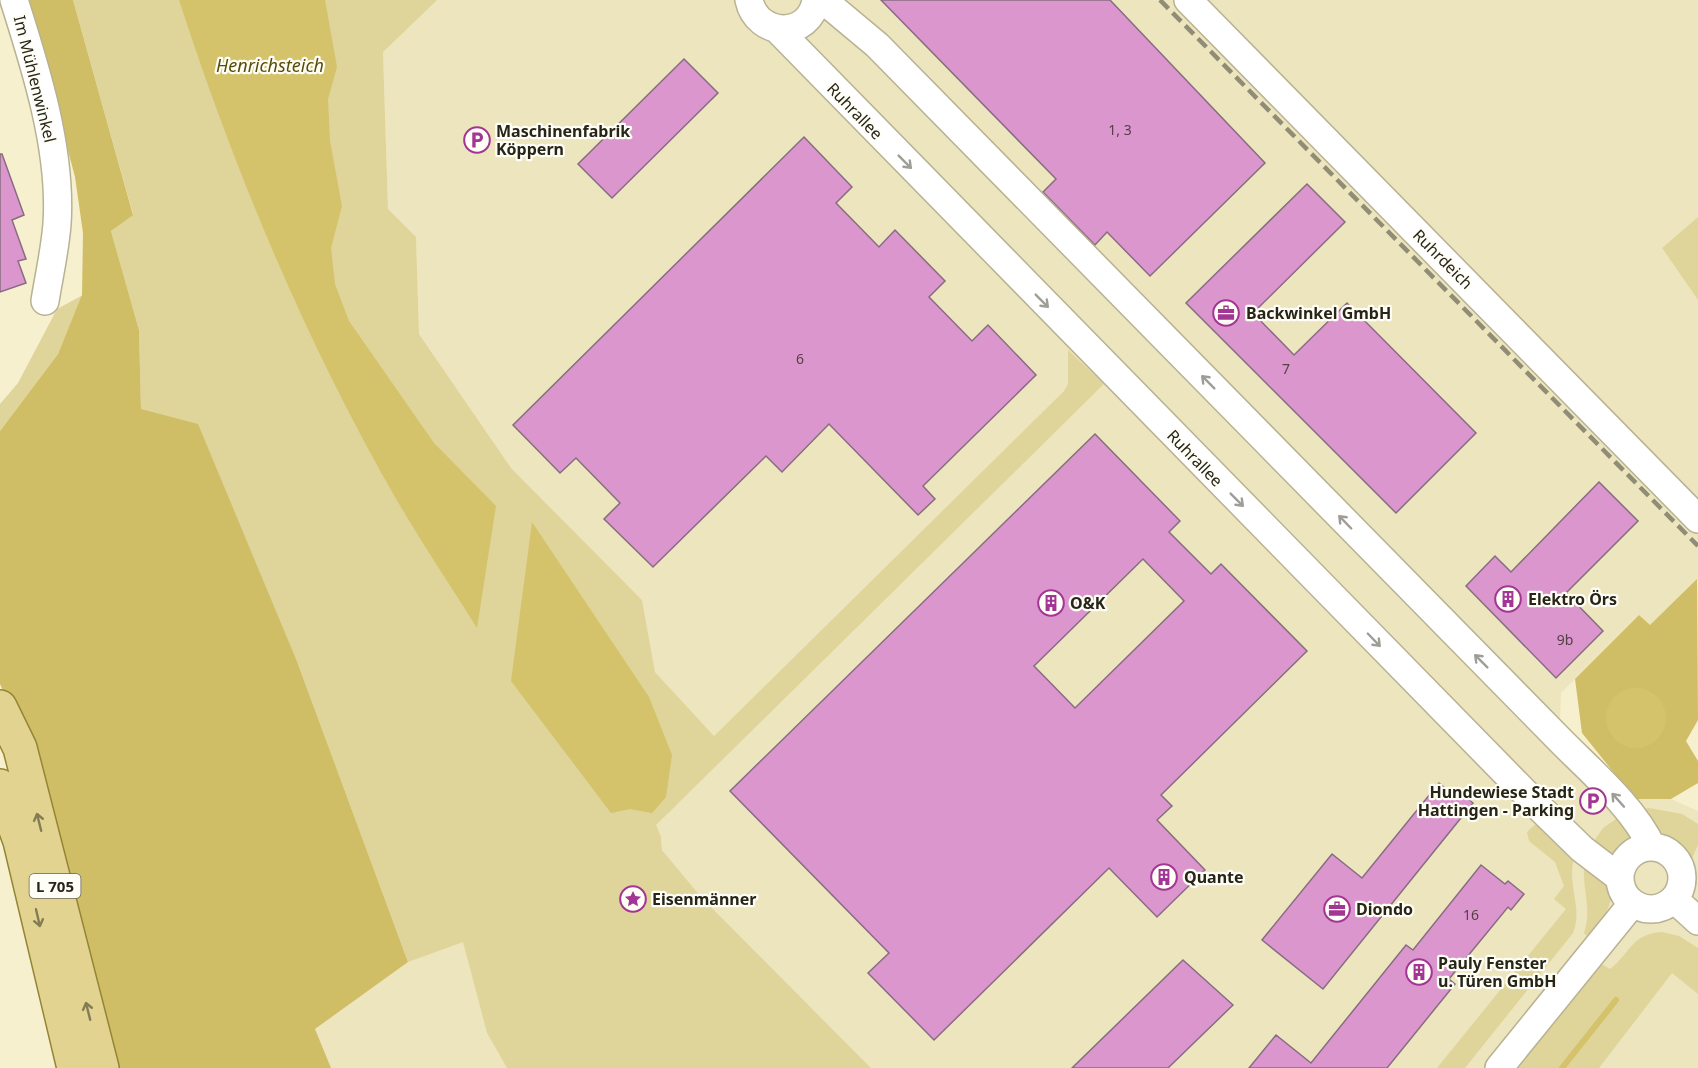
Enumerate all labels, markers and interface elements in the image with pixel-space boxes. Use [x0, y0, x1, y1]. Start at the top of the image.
street label: Im Mühlenwinkel [9, 13, 61, 145]
water label: Henrichsteich [216, 53, 324, 77]
street label: Ruhrallee [822, 78, 888, 144]
place label: Maschinenfabrik Köppern [496, 120, 630, 160]
house number: 1, 3 [1108, 120, 1132, 139]
parking icon: Maschinenfabrik Köppern [462, 125, 492, 155]
one-way arrow [898, 155, 912, 170]
street label: Ruhrdeich [1408, 224, 1478, 294]
one-way arrow [1034, 294, 1049, 309]
office icon: Backwinkel GmbH [1211, 298, 1241, 328]
place label: Backwinkel GmbH [1246, 302, 1391, 324]
house number: 6 [796, 349, 804, 368]
house number: 7 [1282, 359, 1290, 378]
one-way arrow [1201, 375, 1216, 390]
street label: Ruhrallee [1162, 425, 1228, 491]
one-way arrow [1230, 493, 1245, 508]
one-way arrow [1337, 514, 1352, 529]
building icon: Elektro Örs [1493, 584, 1523, 614]
building icon: O&K [1036, 588, 1066, 618]
place label: Elektro Örs [1528, 588, 1617, 610]
place label: O&K [1070, 592, 1106, 614]
house number: 9b [1557, 630, 1573, 649]
one-way arrow [1366, 632, 1381, 647]
one-way arrow [1474, 653, 1489, 668]
place label: Hundewiese Stadt Hattingen - Parking [1418, 781, 1574, 821]
parking icon: Hundewiese Stadt Hattingen - Parking [1578, 786, 1608, 816]
one-way arrow [1611, 793, 1625, 808]
one-way arrow [33, 813, 45, 832]
building icon: Quante [1149, 862, 1179, 892]
place label: Quante [1184, 866, 1244, 888]
road number: L 705 [29, 874, 80, 898]
place icon: Eisenmänner [618, 884, 648, 914]
place label: Eisenmänner [652, 888, 756, 910]
office icon: Diondo [1322, 894, 1352, 924]
place label: Diondo [1356, 898, 1413, 920]
house number: 16 [1463, 905, 1479, 924]
one-way arrow [32, 909, 44, 928]
place label: Pauly Fenster u. Türen GmbH [1438, 952, 1556, 992]
building icon: Pauly Fenster u. Türen GmbH [1404, 957, 1434, 987]
one-way arrow [81, 1002, 93, 1021]

